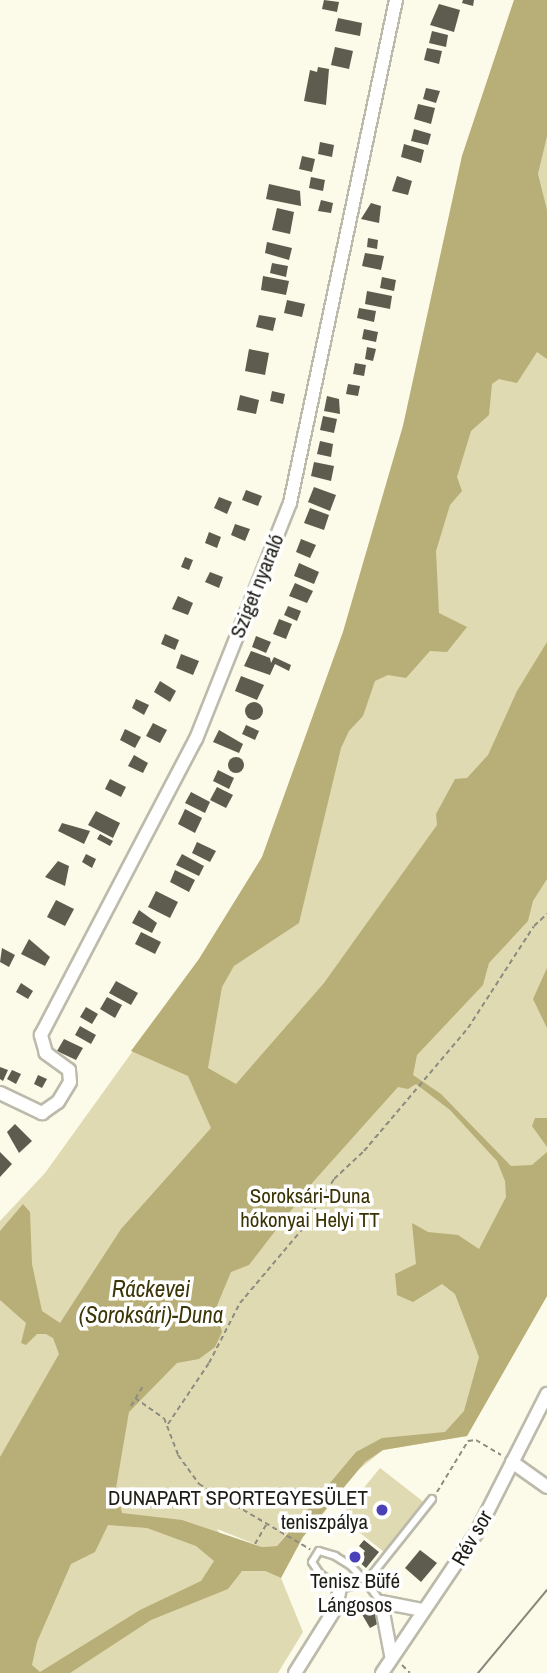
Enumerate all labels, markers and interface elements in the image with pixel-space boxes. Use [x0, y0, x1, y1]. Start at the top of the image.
street label: Sziget nyaraló [225, 530, 289, 642]
park label: Soroksári-Duna hókonyai Helyi TT [240, 1183, 380, 1233]
water label: Ráckevei (Soroksári)-Duna [79, 1275, 223, 1329]
place label: DUNAPART SPORTEGYESÜLET teniszpálya [108, 1485, 368, 1535]
marker: DUNAPART SPORTEGYESÜLET teniszpálya [374, 1502, 390, 1518]
street label: Rév sor [446, 1506, 498, 1570]
marker: Tenisz Büfé Lángosos [347, 1549, 363, 1565]
place label: Tenisz Büfé Lángosos [310, 1568, 400, 1618]

